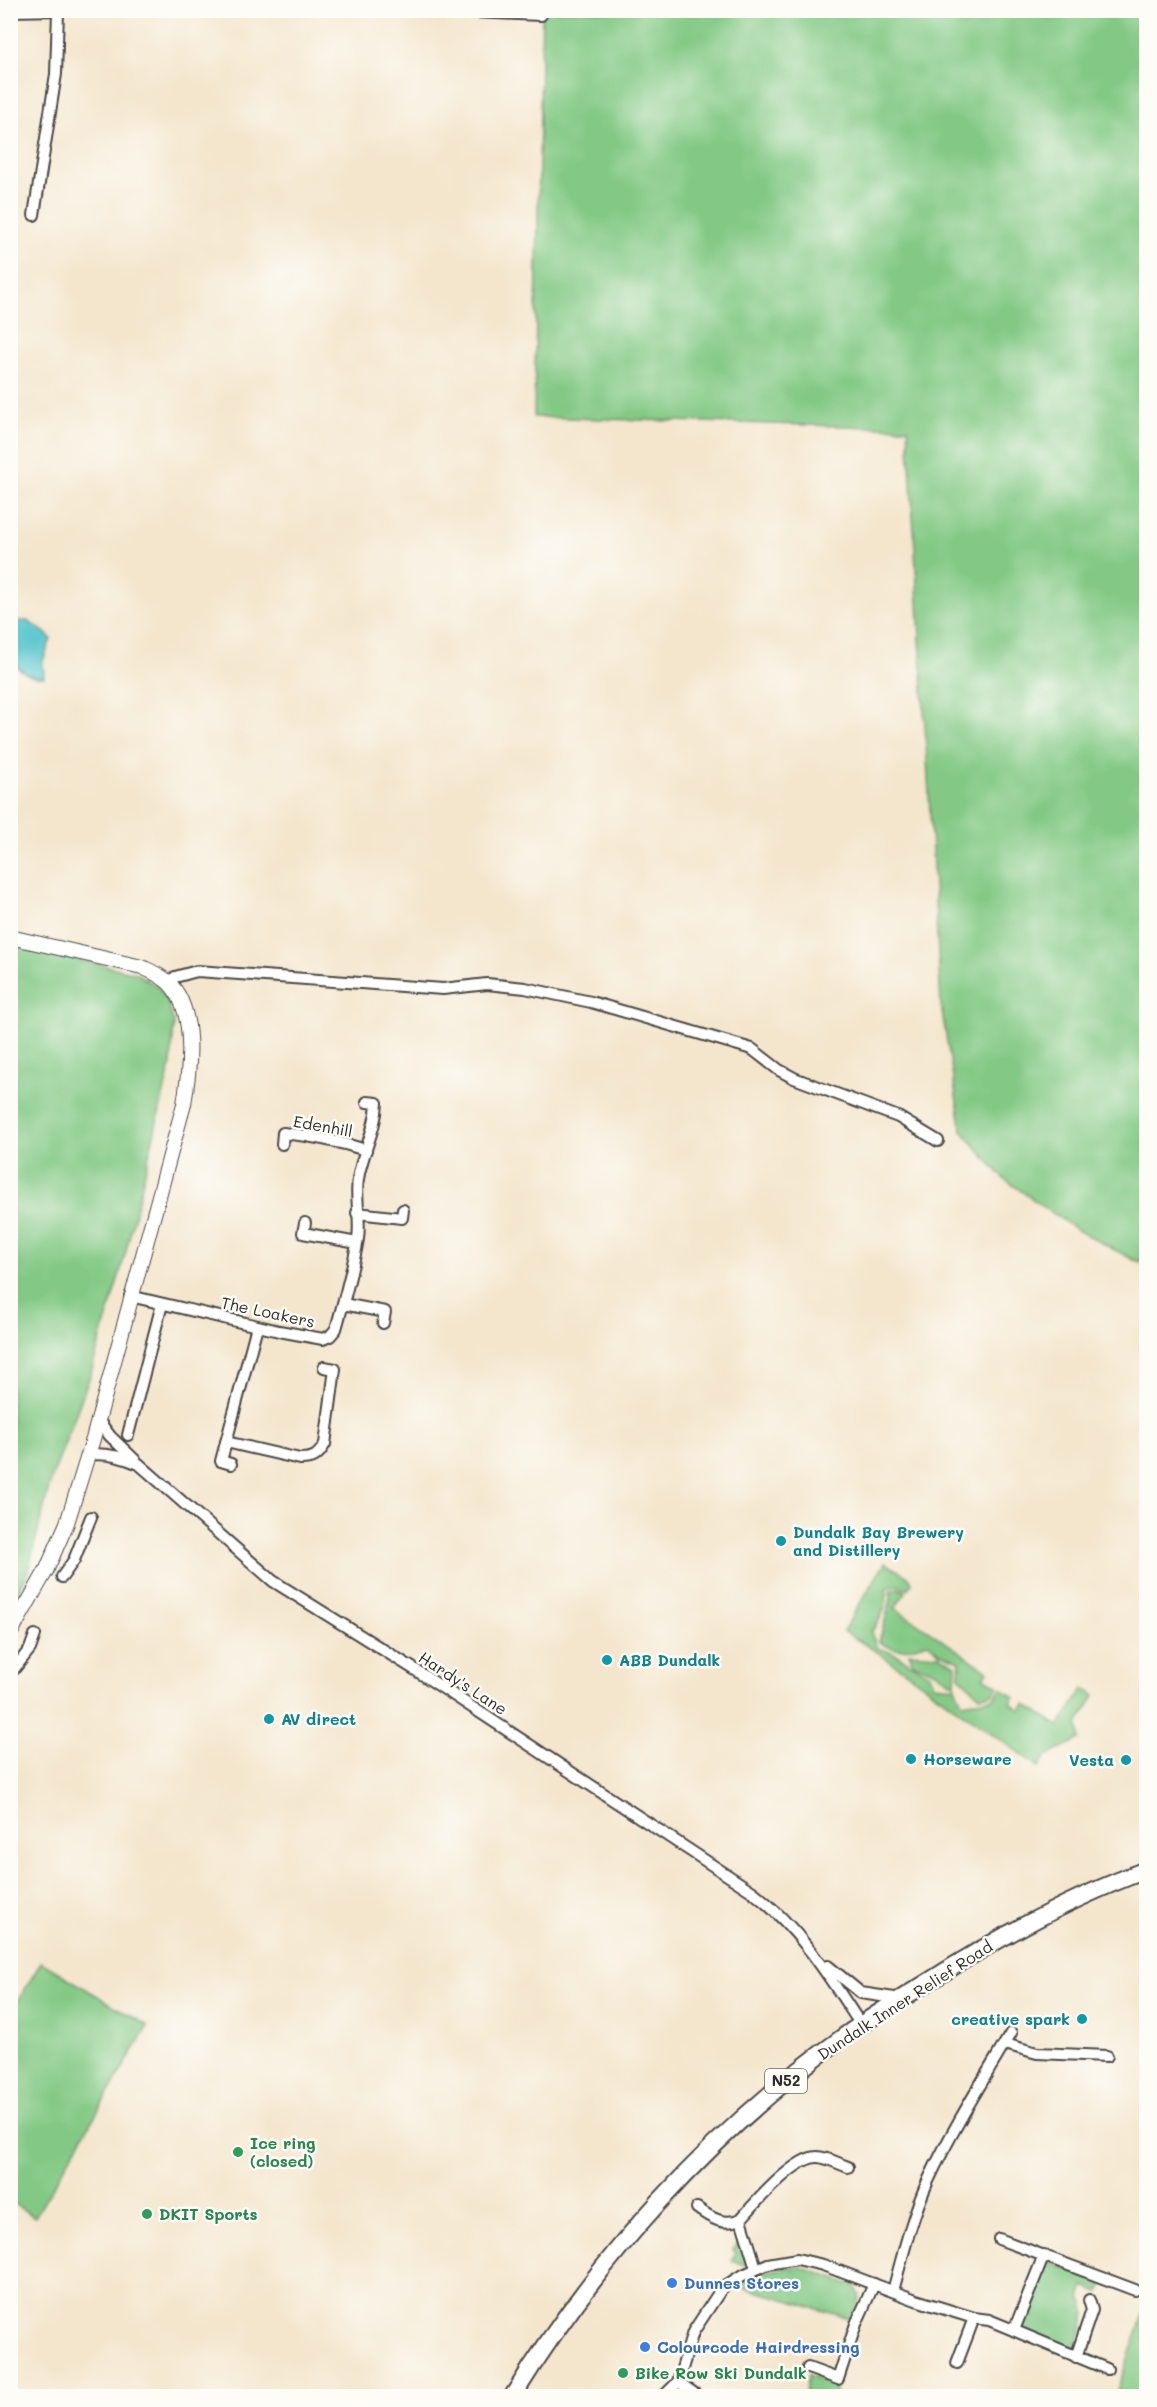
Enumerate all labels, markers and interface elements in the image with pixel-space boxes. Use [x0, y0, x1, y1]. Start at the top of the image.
street label: Edenhill [292, 1110, 354, 1141]
street label: The Loakers [219, 1291, 317, 1332]
place label: Dundalk Bay Brewery and Distillery [793, 1521, 964, 1560]
marker: Dundalk Bay Brewery and Distillery [774, 1534, 788, 1548]
street label: Hardy's Lane [415, 1646, 512, 1719]
place label: ABB Dundalk [619, 1649, 720, 1670]
marker: ABB Dundalk [600, 1653, 614, 1667]
place label: AV direct [281, 1708, 356, 1729]
marker: AV direct [262, 1712, 276, 1726]
place label: Horseware [923, 1748, 1012, 1769]
place label: Vesta [1069, 1749, 1114, 1770]
marker: Horseware [904, 1752, 918, 1766]
marker: Vesta [1119, 1753, 1133, 1767]
street label: Dundalk Inner Relief Road [813, 1935, 996, 2064]
place label: creative spark [951, 2008, 1070, 2029]
marker: creative spark [1075, 2012, 1089, 2026]
road number: N52 [765, 2069, 807, 2093]
place label: Ice ring (closed) [250, 2132, 316, 2171]
marker: Ice ring (closed) [231, 2145, 245, 2159]
place label: DKIT Sports [159, 2203, 258, 2224]
marker: DKIT Sports [140, 2207, 154, 2221]
place label: Dunnes Stores [684, 2272, 799, 2293]
marker: Dunnes Stores [665, 2276, 679, 2290]
place label: Colourcode Hairdressing [657, 2336, 860, 2357]
marker: Colourcode Hairdressing [638, 2340, 652, 2354]
place label: Bike Row Ski Dundalk [635, 2362, 807, 2383]
marker: Bike Row Ski Dundalk [616, 2366, 630, 2380]

